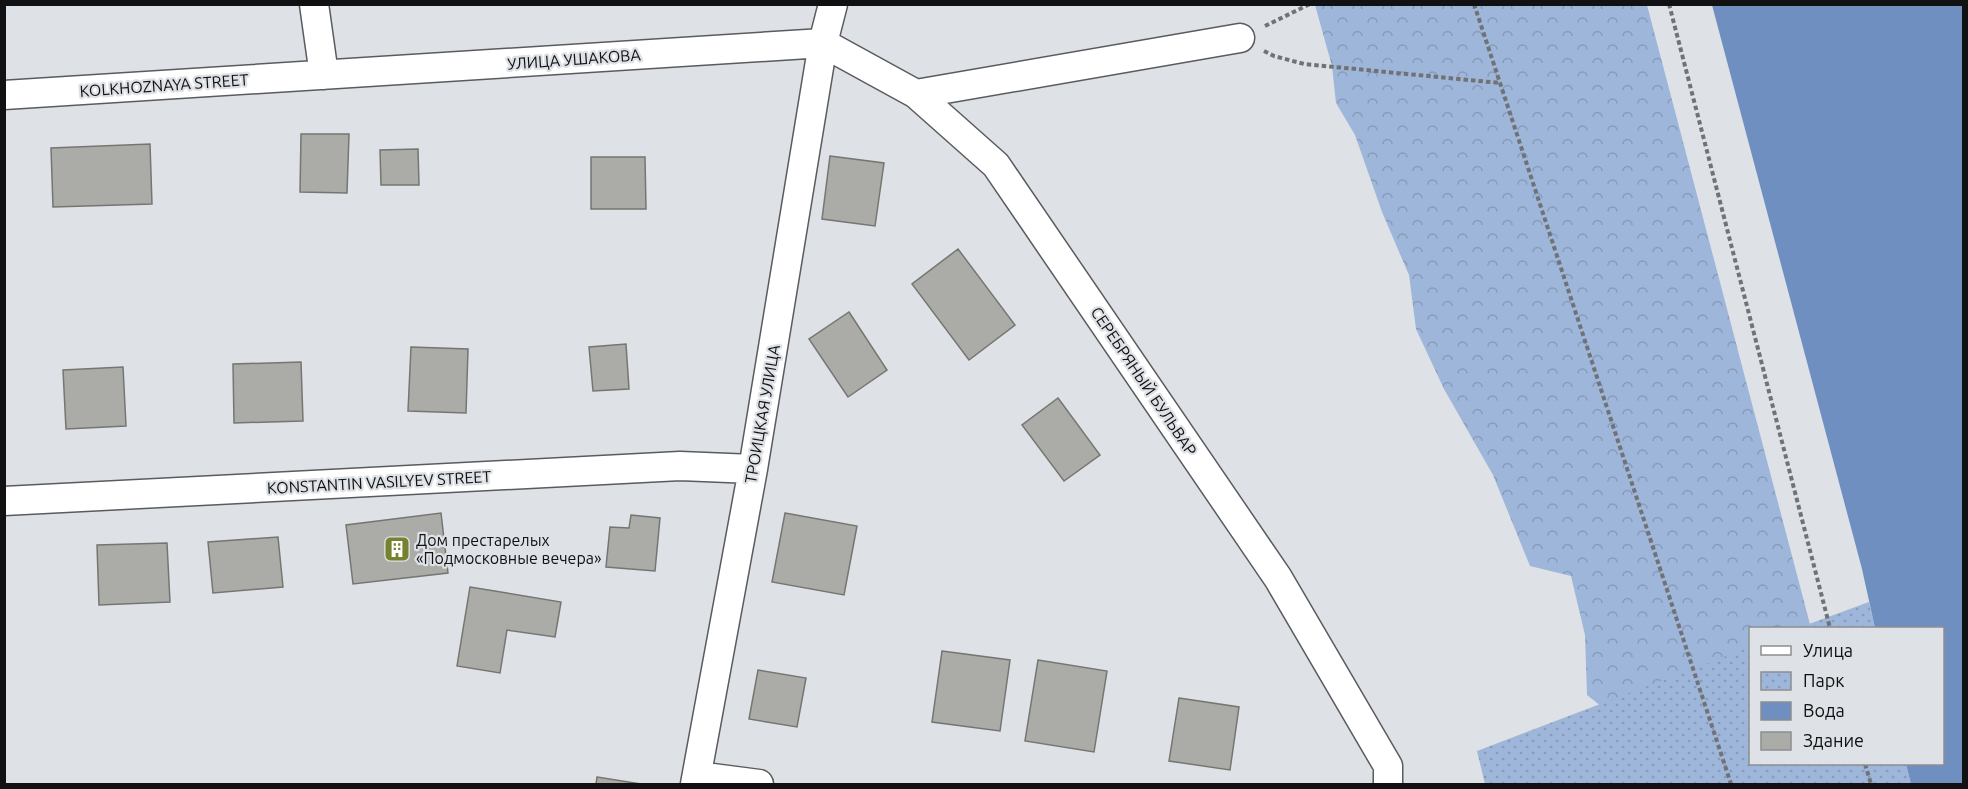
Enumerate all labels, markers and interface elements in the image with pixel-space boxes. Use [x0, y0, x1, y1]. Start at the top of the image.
street label: УЛИЦА УШАКОВА [507, 45, 642, 73]
street label: KOLKHOZNAYA STREET [79, 70, 249, 100]
street label: СЕРЕБРЯНЫЙ БУЛЬВАР [1088, 303, 1201, 459]
street label: ТРОИЦКАЯ УЛИЦА [741, 343, 783, 485]
street label: KONSTANTIN VASILYEV STREET [266, 467, 492, 497]
place label: Дом престарелых «Подмосковные вечера» [416, 531, 602, 567]
building icon: Дом престарелых «Подмосковные вечера» [382, 534, 412, 564]
legend [1749, 627, 1944, 765]
text: Улица [1803, 640, 1853, 660]
text: Парк [1803, 670, 1844, 690]
text: Вода [1803, 700, 1845, 720]
text: Здание [1803, 730, 1864, 750]

